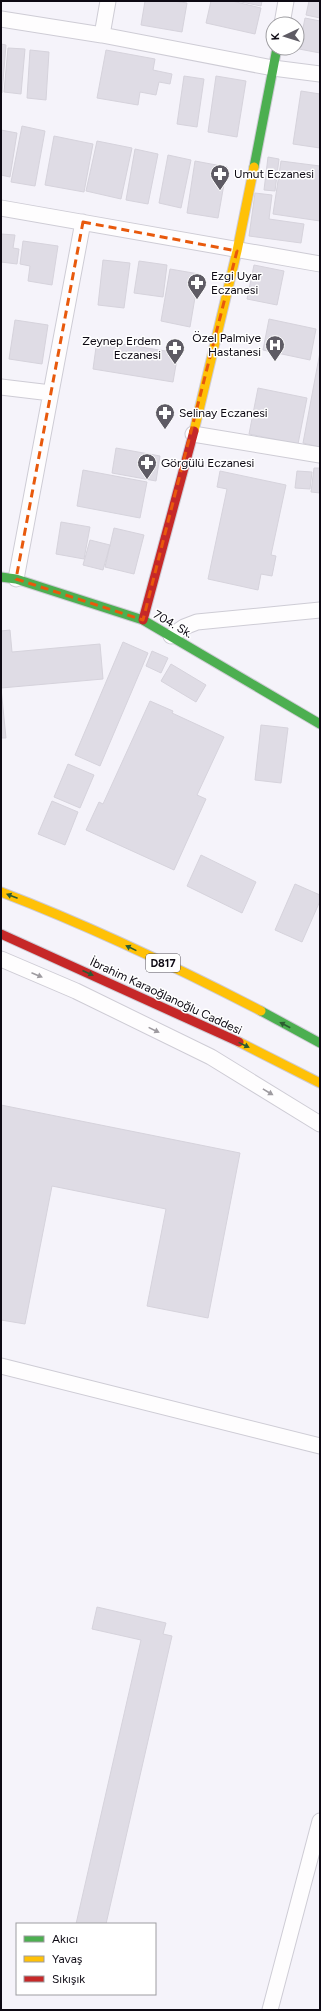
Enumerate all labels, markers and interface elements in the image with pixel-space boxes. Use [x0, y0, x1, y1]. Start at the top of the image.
north arrow [265, 16, 305, 56]
text: K [269, 32, 282, 41]
pharmacy icon: Umut Eczanesi [209, 163, 231, 191]
place label: Umut Eczanesi [234, 167, 314, 181]
place label: Ezgi Uyar Eczanesi [211, 269, 262, 297]
pharmacy icon: Ezgi Uyar Eczanesi [186, 272, 208, 300]
place label: Özel Palmiye Hastanesi [192, 331, 261, 359]
place label: Zeynep Erdem Eczanesi [82, 334, 161, 362]
hospital icon: Özel Palmiye Hastanesi [264, 334, 286, 362]
pharmacy icon: Zeynep Erdem Eczanesi [164, 337, 186, 365]
pharmacy icon: Selinay Eczanesi [154, 402, 176, 430]
place label: Selinay Eczanesi [179, 406, 268, 420]
pharmacy icon: Görgülü Eczanesi [136, 452, 158, 480]
place label: Görgülü Eczanesi [161, 456, 254, 470]
street label: 704. Sk. [151, 607, 195, 641]
one-way arrow [6, 893, 18, 899]
one-way arrow [126, 945, 137, 951]
road number: D817 [146, 954, 180, 972]
street label: İbrahim Karaoğlanoğlu Caddesi [88, 955, 244, 1037]
one-way arrow [82, 970, 93, 976]
one-way arrow [31, 971, 43, 978]
one-way arrow [280, 1021, 291, 1028]
one-way arrow [149, 1027, 160, 1033]
one-way arrow [238, 1042, 250, 1048]
one-way arrow [262, 1089, 274, 1096]
legend [16, 1923, 156, 1995]
text: Akıcı [52, 1932, 78, 1946]
text: Yavaş [52, 1952, 83, 1966]
text: Sıkışık [52, 1972, 85, 1986]

